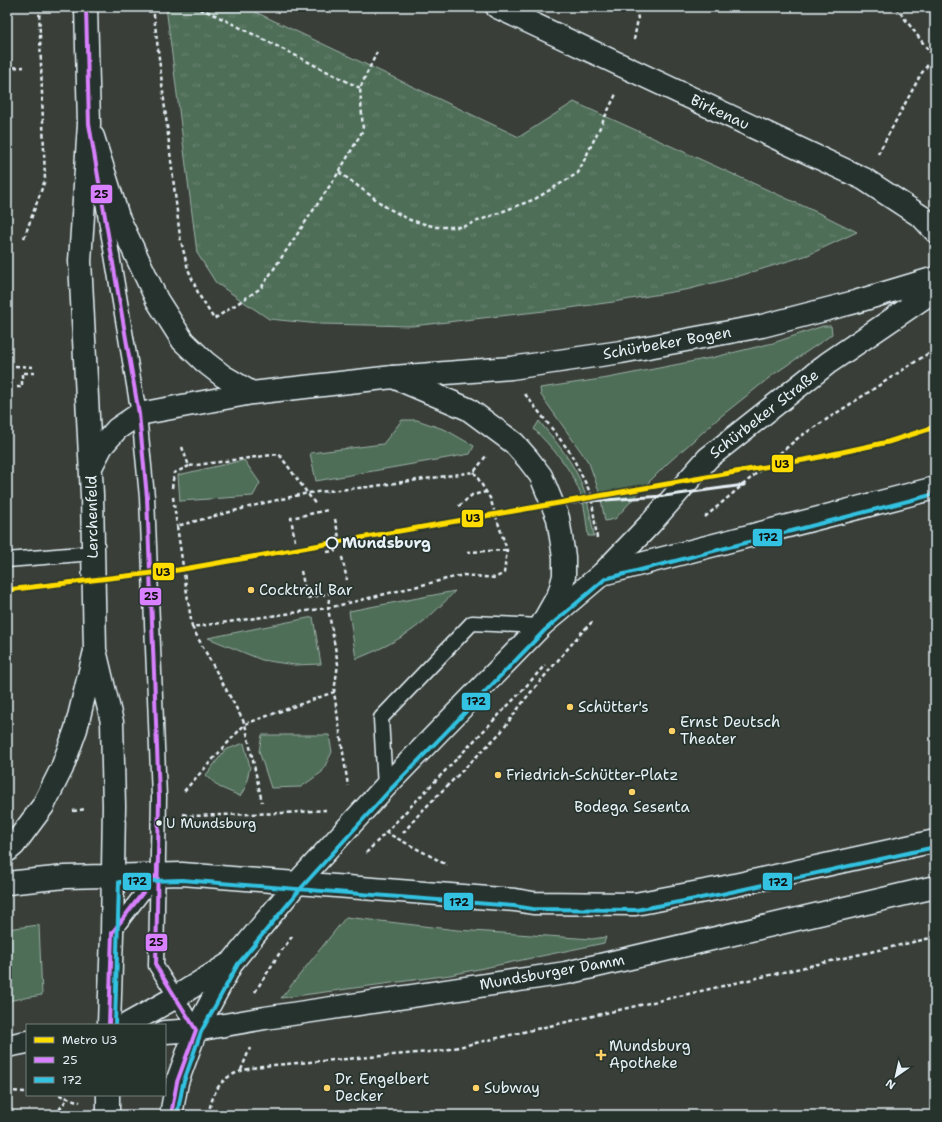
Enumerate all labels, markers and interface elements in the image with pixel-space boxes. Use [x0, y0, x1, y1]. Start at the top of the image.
street label: Birkenau [687, 90, 753, 134]
line badge: 25 [90, 184, 113, 204]
text: 25 [94, 187, 108, 202]
street label: Schürbeker Bogen [601, 322, 733, 364]
street label: Schürbeker Straße [705, 365, 823, 463]
line badge: U3 [771, 454, 794, 473]
text: U3 [775, 457, 790, 472]
street label: Lerchenfeld [81, 475, 103, 559]
line badge: U3 [461, 509, 484, 528]
text: U3 [466, 511, 481, 526]
line badge: 172 [752, 528, 783, 547]
text: 172 [758, 530, 778, 545]
place label: Mundsburg [342, 533, 431, 553]
marker: Mundsburg [325, 536, 339, 550]
line badge: U3 [152, 562, 175, 581]
text: U3 [156, 565, 171, 580]
place label: Cocktrail Bar [259, 580, 353, 600]
marker: Cocktrail Bar [246, 585, 256, 595]
line badge: 25 [139, 587, 162, 606]
text: 25 [144, 589, 158, 604]
line badge: 172 [461, 692, 491, 711]
text: 172 [466, 694, 486, 709]
place label: Schütter's [578, 697, 649, 717]
marker: Schütter's [565, 702, 575, 712]
place label: Ernst Deutsch Theater [680, 712, 780, 749]
marker: Ernst Deutsch Theater [667, 726, 677, 736]
place label: Friedrich-Schütter-Platz [506, 765, 678, 785]
marker: Friedrich-Schütter-Platz [493, 770, 503, 780]
marker: Bodega Sesenta [627, 787, 637, 797]
place label: Bodega Sesenta [574, 797, 690, 817]
place label: U Mundsburg [166, 814, 256, 832]
marker: U Mundsburg [154, 818, 164, 828]
line badge: 172 [122, 872, 152, 891]
line badge: 172 [762, 872, 793, 891]
text: 172 [127, 874, 147, 889]
text: 172 [768, 875, 788, 890]
line badge: 172 [443, 892, 474, 911]
text: 172 [449, 895, 469, 910]
line badge: 25 [145, 933, 168, 952]
text: 25 [149, 935, 163, 950]
street label: Mundsburger Damm [478, 949, 626, 995]
legend [26, 1024, 166, 1096]
text: Metro U3 [62, 1032, 118, 1048]
place label: Mundsburg Apotheke [609, 1036, 691, 1073]
marker: Mundsburg Apotheke [596, 1050, 606, 1060]
text: 25 [62, 1052, 78, 1068]
north arrow [876, 1056, 916, 1096]
place label: Dr. Engelbert Decker [335, 1069, 429, 1106]
text: 172 [62, 1072, 82, 1088]
text: N [883, 1075, 898, 1093]
place label: Subway [484, 1078, 540, 1098]
marker: Dr. Engelbert Decker [322, 1083, 332, 1093]
marker: Subway [471, 1083, 481, 1093]

